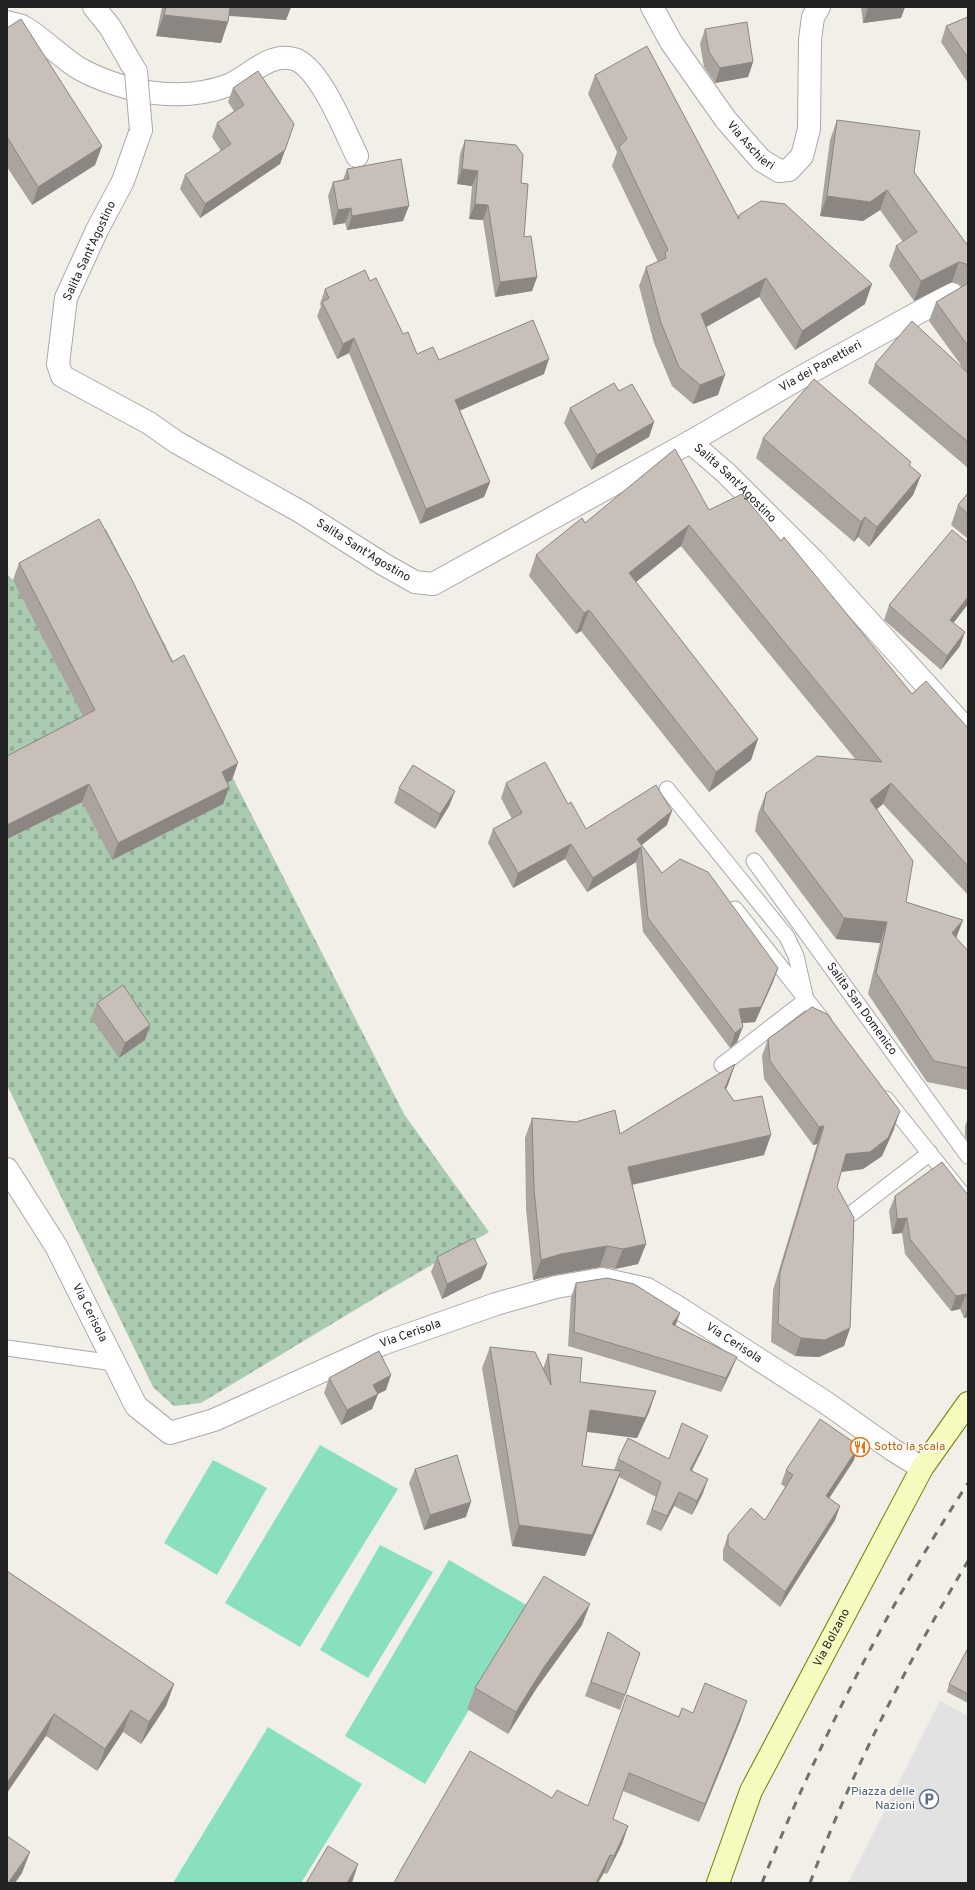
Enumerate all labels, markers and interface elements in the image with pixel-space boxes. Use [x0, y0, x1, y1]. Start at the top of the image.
street label: Via Aschieri [723, 118, 777, 174]
street label: Salita Sant'Agostino [60, 198, 120, 303]
street label: Via dei Panettieri [776, 337, 865, 396]
street label: Salita Sant'Agostino [690, 440, 780, 527]
street label: Salita Sant'Agostino [313, 516, 414, 586]
street label: Salita San Domenico [822, 960, 901, 1059]
street label: Via Cerisola [68, 1281, 111, 1345]
street label: Via Cerisola [378, 1316, 443, 1352]
street label: Via Cerisola [703, 1319, 765, 1367]
restaurant icon: Sotto la scala [849, 1436, 871, 1458]
place label: Sotto la scala [874, 1439, 945, 1455]
street label: Via Bolzano [810, 1606, 854, 1670]
place label: Piazza delle Nazioni [851, 1784, 915, 1814]
parking icon: Piazza delle Nazioni [918, 1788, 940, 1810]

